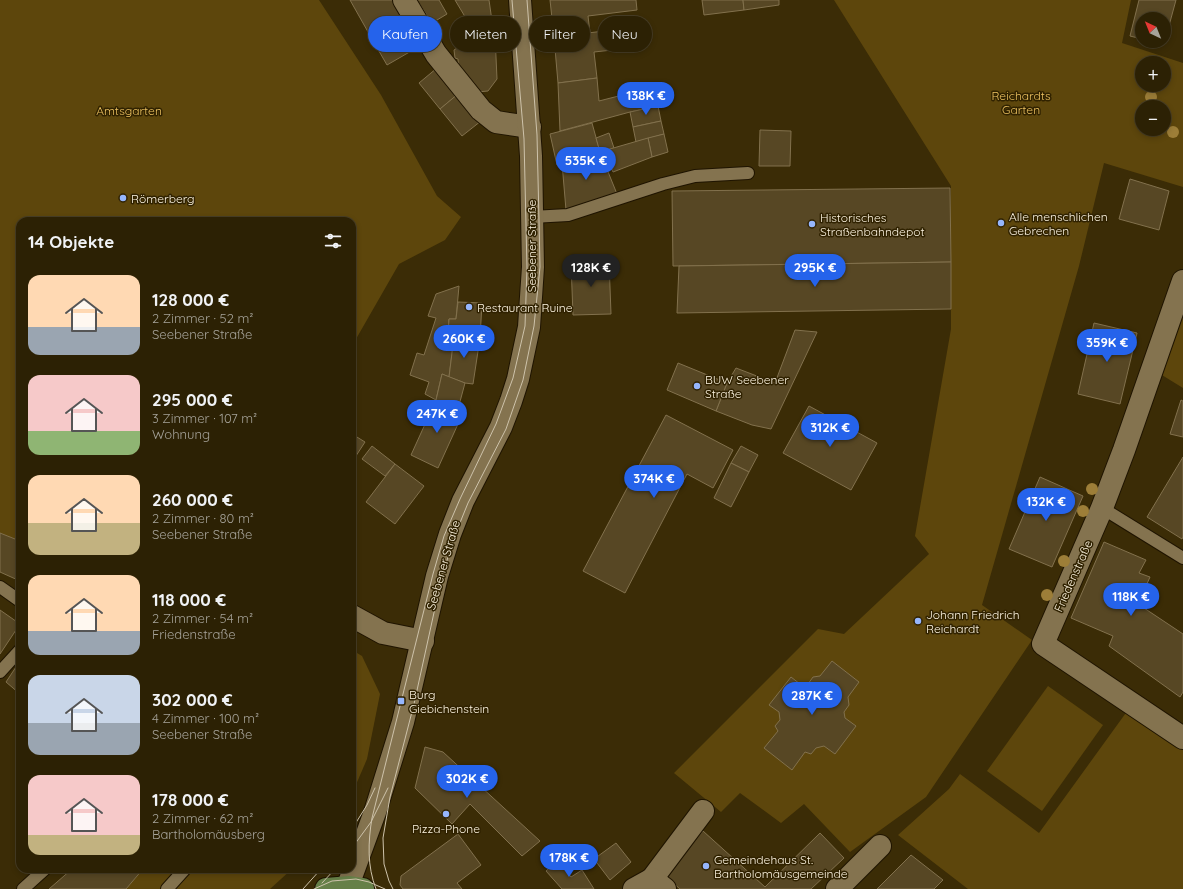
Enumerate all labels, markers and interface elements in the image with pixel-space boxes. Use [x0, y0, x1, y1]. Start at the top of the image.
north arrow [1135, 12, 1171, 48]
map controls [1135, 12, 1171, 136]
chip: Kaufen [368, 16, 442, 52]
chip: Mieten [450, 16, 521, 52]
chip: Filter [529, 16, 590, 52]
chip: Neu [598, 16, 652, 52]
button: + [1135, 56, 1171, 92]
pin: 138K € [613, 82, 679, 116]
text: 138K € [626, 87, 666, 103]
park label: Reichardts Garten [991, 88, 1051, 117]
button: − [1135, 100, 1171, 136]
park label: Amtsgarten [96, 103, 162, 118]
pin: 535K € [553, 147, 619, 181]
text: 535K € [565, 152, 607, 168]
place label: Römerberg [131, 191, 195, 206]
marker: Römerberg [118, 193, 128, 203]
street label: Seebener Straße [524, 199, 539, 292]
place label: Alle menschlichen Gebrechen [1009, 209, 1108, 238]
place label: Historisches Straßenbahndepot [820, 210, 925, 239]
marker: Alle menschlichen Gebrechen [996, 218, 1006, 228]
marker: Historisches Straßenbahndepot [807, 219, 817, 229]
icon: filters [322, 230, 344, 252]
text: 14 Objekte [28, 231, 114, 252]
pin: 128K € [558, 254, 624, 288]
pin: 295K € [782, 254, 848, 288]
text: 128K € [571, 259, 611, 275]
text: 295K € [794, 259, 836, 275]
text: 128 000 € [152, 289, 229, 310]
icon: home [60, 291, 108, 339]
place label: Restaurant Ruine [477, 300, 573, 315]
marker: Restaurant Ruine [464, 302, 474, 312]
text: 2 Zimmer · 52 m² [152, 310, 253, 326]
pin: 260K € [431, 325, 497, 359]
text: Seebener Straße [152, 326, 252, 342]
pin: 359K € [1074, 329, 1140, 363]
text: 260K € [443, 330, 485, 346]
text: 359K € [1086, 334, 1128, 350]
place label: BUW Seebener Straße [705, 372, 789, 401]
marker: BUW Seebener Straße [692, 381, 702, 391]
text: 295 000 € [152, 389, 233, 410]
icon: home [60, 391, 108, 439]
pin: 247K € [404, 400, 470, 434]
text: 247K € [416, 405, 458, 421]
text: 3 Zimmer · 107 m² [152, 410, 257, 426]
pin: 312K € [797, 414, 863, 448]
text: 312K € [810, 419, 850, 435]
text: Wohnung [152, 426, 210, 442]
pin: 374K € [621, 465, 687, 499]
text: 374K € [633, 470, 675, 486]
pin: 132K € [1013, 488, 1079, 522]
text: 260 000 € [152, 489, 233, 510]
icon: home [60, 491, 108, 539]
text: 132K € [1026, 493, 1066, 509]
text: 2 Zimmer · 80 m² [152, 510, 254, 526]
street label: Seebener Straße [423, 518, 463, 612]
text: Seebener Straße [152, 526, 252, 542]
street label: Friedenstraße [1050, 538, 1096, 614]
pin: 118K € [1098, 583, 1164, 617]
text: 118K € [1112, 588, 1150, 604]
text: 118 000 € [152, 589, 226, 610]
icon: home [60, 591, 108, 639]
place label: Johann Friedrich Reichardt [926, 607, 1020, 636]
text: 2 Zimmer · 54 m² [152, 610, 253, 626]
marker: Johann Friedrich Reichardt [913, 616, 923, 626]
text: Friedenstraße [152, 626, 236, 642]
pin: 287K € [779, 682, 845, 716]
place label: Burg Giebichenstein [409, 687, 489, 716]
text: 287K € [791, 687, 833, 703]
text: 302 000 € [152, 689, 233, 710]
icon: home [60, 691, 108, 739]
marker: Burg Giebichenstein [396, 696, 406, 706]
text: 4 Zimmer · 100 m² [152, 710, 259, 726]
text: Seebener Straße [152, 726, 252, 742]
pin: 302K € [434, 765, 500, 799]
text: 302K € [446, 770, 488, 786]
text: 178 000 € [152, 789, 229, 810]
icon: home [60, 791, 108, 839]
marker: Pizza-Phone [441, 809, 451, 819]
text: 2 Zimmer · 62 m² [152, 810, 253, 826]
place label: Pizza-Phone [412, 821, 480, 836]
text: Bartholomäusberg [152, 826, 265, 842]
pin: 178K € [536, 844, 602, 878]
text: 178K € [549, 849, 589, 865]
place label: Gemeindehaus St. Bartholomäusgemeinde [714, 852, 848, 881]
marker: Gemeindehaus St. Bartholomäusgemeinde [701, 861, 711, 871]

